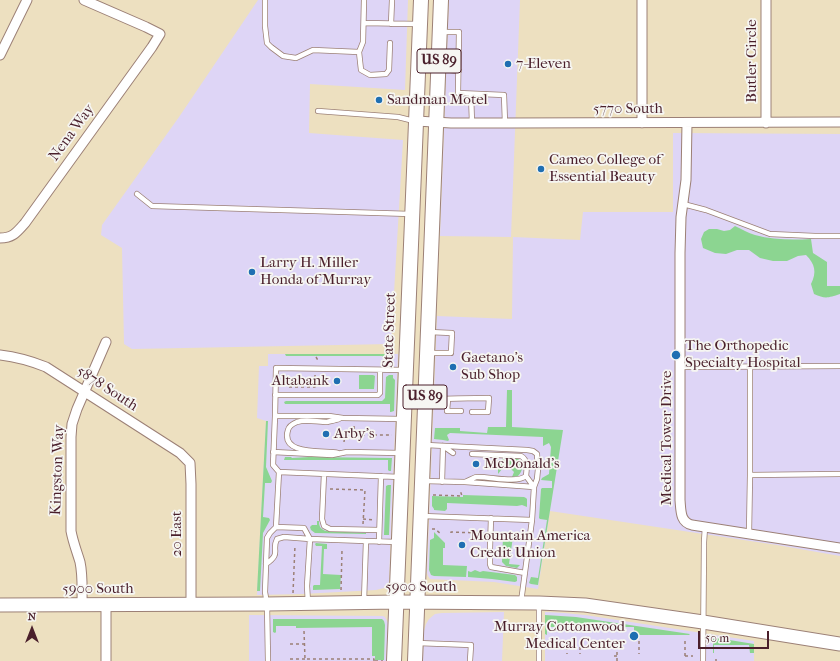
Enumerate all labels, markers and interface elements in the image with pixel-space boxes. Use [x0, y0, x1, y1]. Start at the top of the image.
street label: Butler Circle [743, 19, 761, 103]
road number: US 89 [417, 49, 461, 73]
place label: 7-Eleven [516, 55, 571, 73]
marker: 7-Eleven [503, 59, 513, 69]
place label: Sandman Motel [387, 91, 488, 109]
marker: Sandman Motel [374, 95, 384, 105]
street label: 5770 South [593, 100, 663, 118]
street label: Nena Way [45, 101, 99, 165]
place label: Cameo College of Essential Beauty [549, 151, 661, 186]
marker: Cameo College of Essential Beauty [536, 164, 546, 174]
place label: Larry H. Miller Honda of Murray [260, 254, 371, 289]
marker: Larry H. Miller Honda of Murray [247, 267, 257, 277]
street label: State Street [380, 292, 400, 368]
place label: The Orthopedic Specialty Hospital [685, 337, 801, 372]
place label: Gaetano's Sub Shop [461, 349, 523, 384]
marker: The Orthopedic Specialty Hospital [670, 349, 682, 361]
marker: Gaetano's Sub Shop [448, 362, 458, 372]
street label: 5878 South [73, 363, 141, 415]
street label: Medical Tower Drive [658, 371, 676, 505]
place label: Altabank [272, 372, 329, 390]
marker: Altabank [332, 376, 342, 386]
road number: US 89 [403, 385, 447, 409]
street label: Kingston Way [47, 424, 69, 516]
place label: Arby's [334, 425, 375, 443]
marker: Arby's [321, 429, 331, 439]
place label: McDonald's [484, 455, 560, 473]
marker: McDonald's [471, 459, 481, 469]
street label: 20 East [168, 511, 186, 557]
place label: Mountain America Credit Union [470, 527, 591, 562]
marker: Mountain America Credit Union [457, 540, 467, 550]
street label: 5900 South [385, 578, 457, 596]
street label: 5900 South [62, 580, 134, 598]
north arrow [12, 609, 52, 649]
text: N [28, 610, 36, 623]
place label: Murray Cottonwood Medical Center [494, 618, 625, 653]
scale bar [700, 623, 771, 649]
marker: Murray Cottonwood Medical Center [628, 630, 640, 642]
text: 50 m [705, 631, 729, 645]

